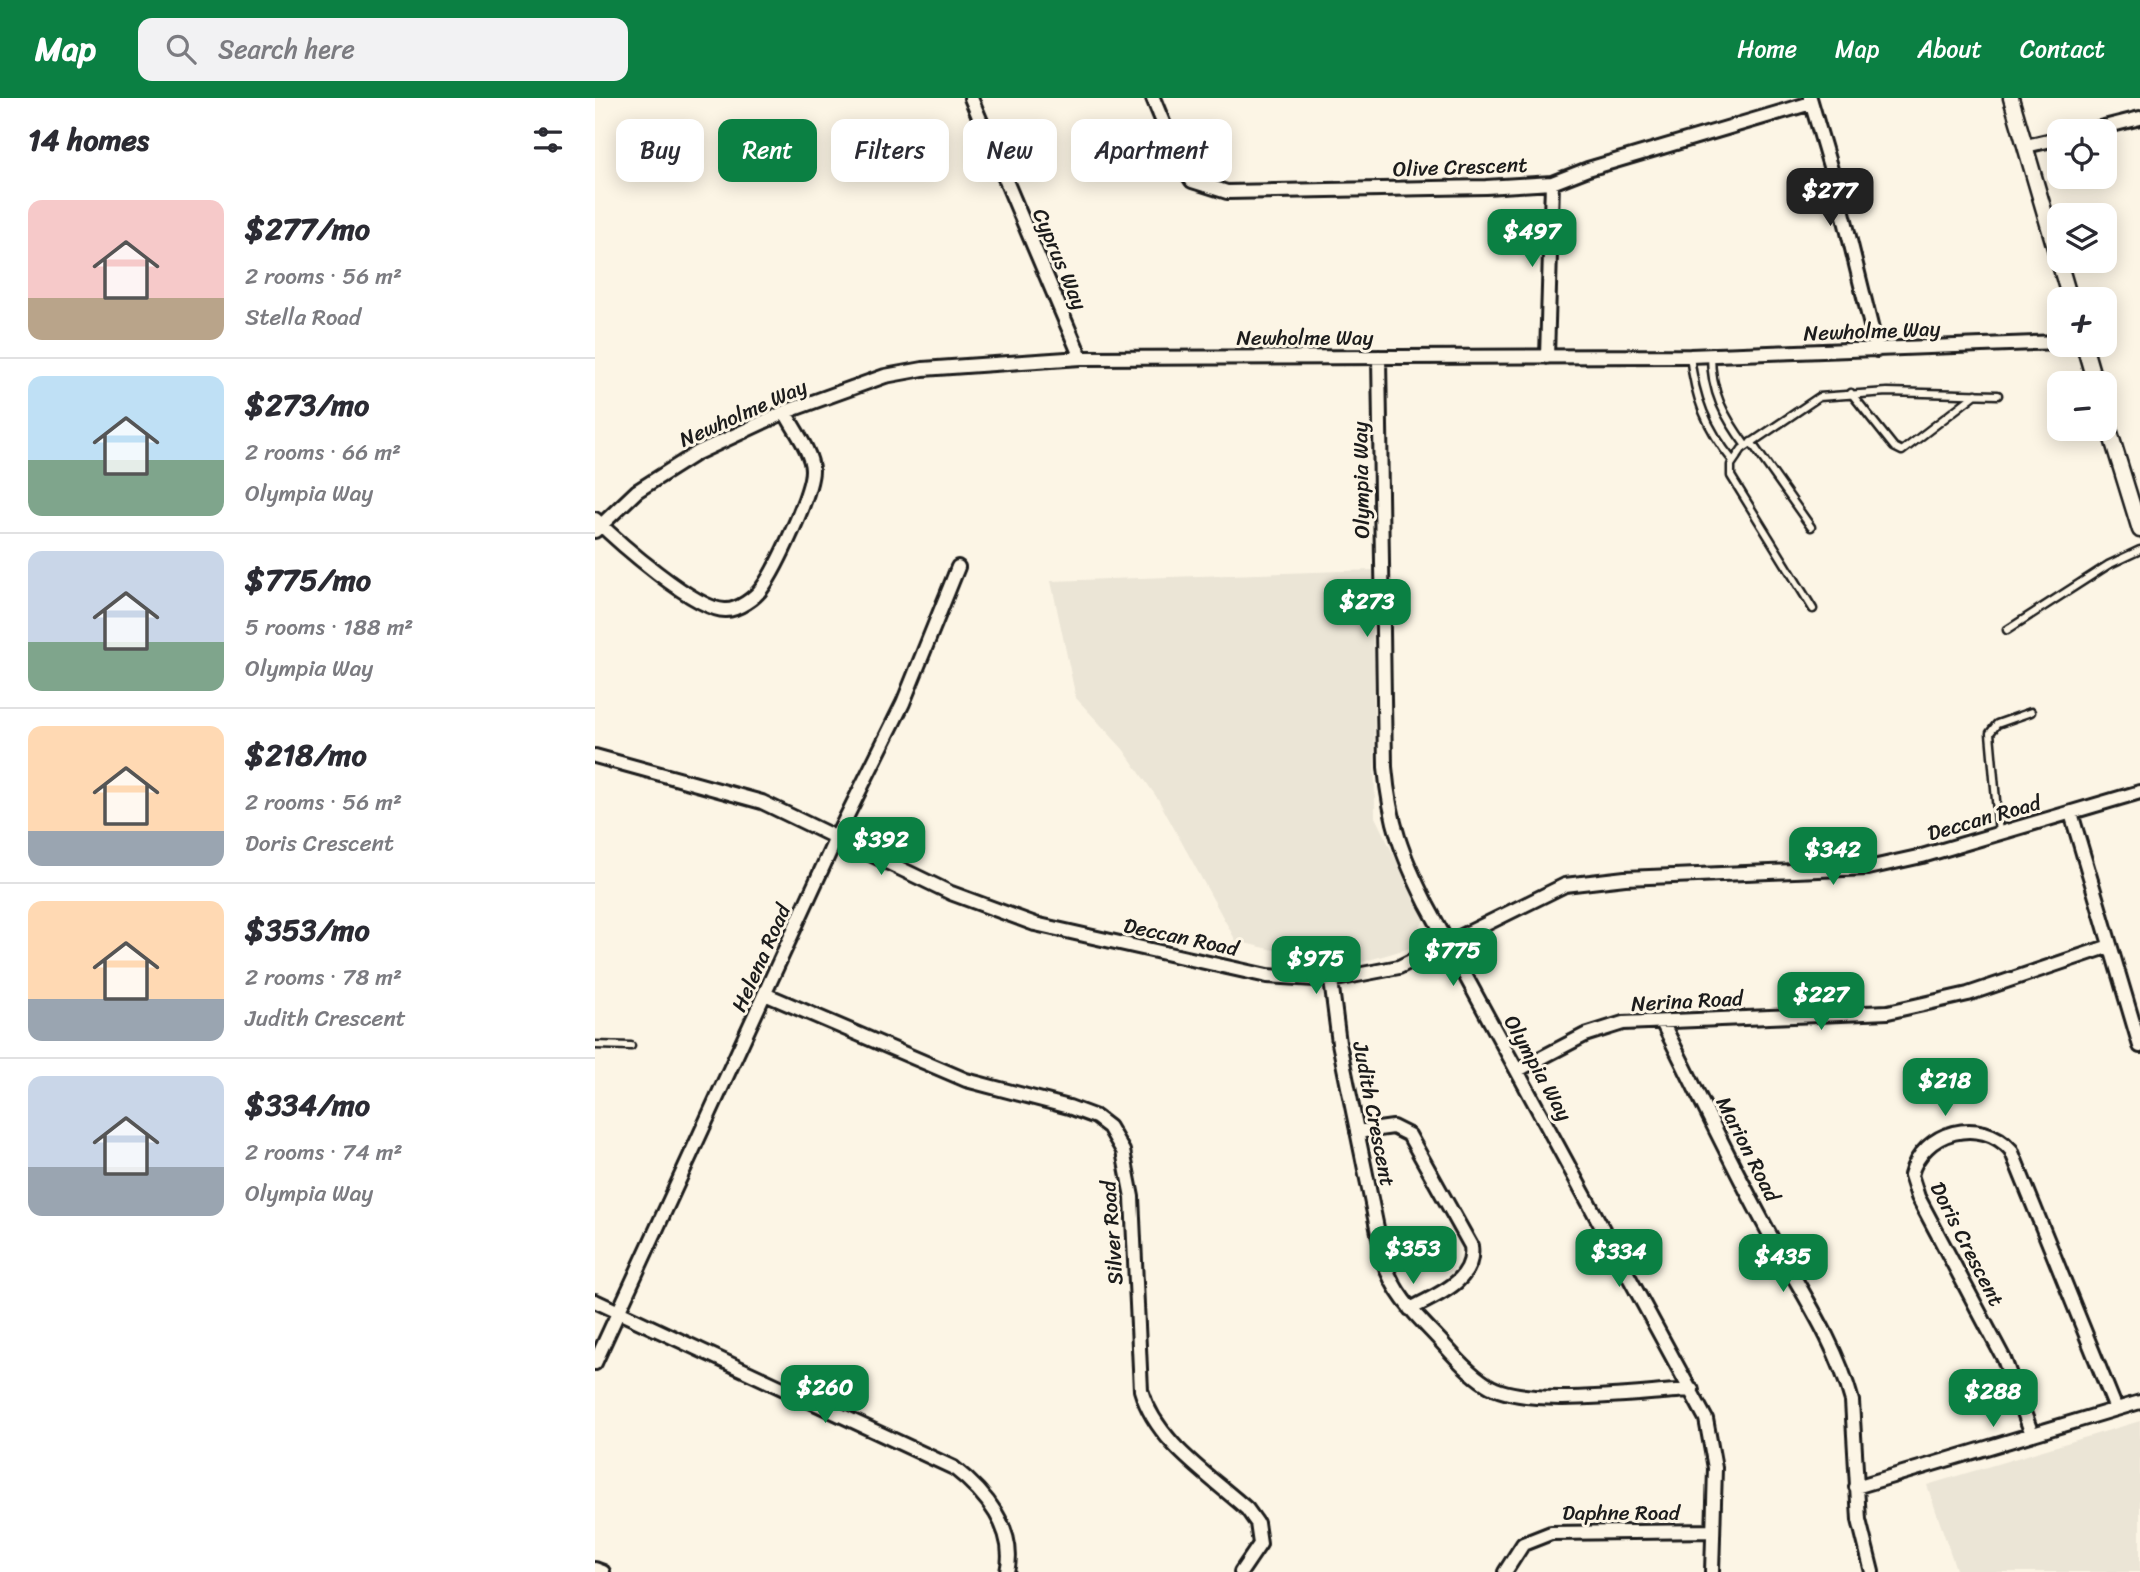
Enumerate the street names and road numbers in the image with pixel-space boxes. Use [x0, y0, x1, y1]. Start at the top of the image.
street label: Olive Crescent [1392, 146, 1528, 188]
street label: Cyprus Way [1021, 202, 1099, 316]
street label: Newholme Way [1803, 310, 1941, 352]
street label: Newholme Way [1237, 319, 1374, 357]
street label: Newholme Way [673, 368, 813, 458]
street label: Olympia Way [1341, 421, 1381, 539]
street label: Deccan Road [1923, 783, 2047, 852]
street label: Helena Road [720, 896, 802, 1018]
street label: Deccan Road [1120, 906, 1244, 968]
street label: Nerina Road [1630, 979, 1746, 1023]
street label: Olympia Way [1493, 1008, 1583, 1129]
street label: Judith Crescent [1341, 1037, 1407, 1190]
street label: Marion Road [1705, 1089, 1792, 1210]
street label: Doris Crescent [1919, 1175, 2015, 1313]
street label: Silver Road [1089, 1178, 1135, 1286]
street label: Daphne Road [1562, 1494, 1682, 1532]

